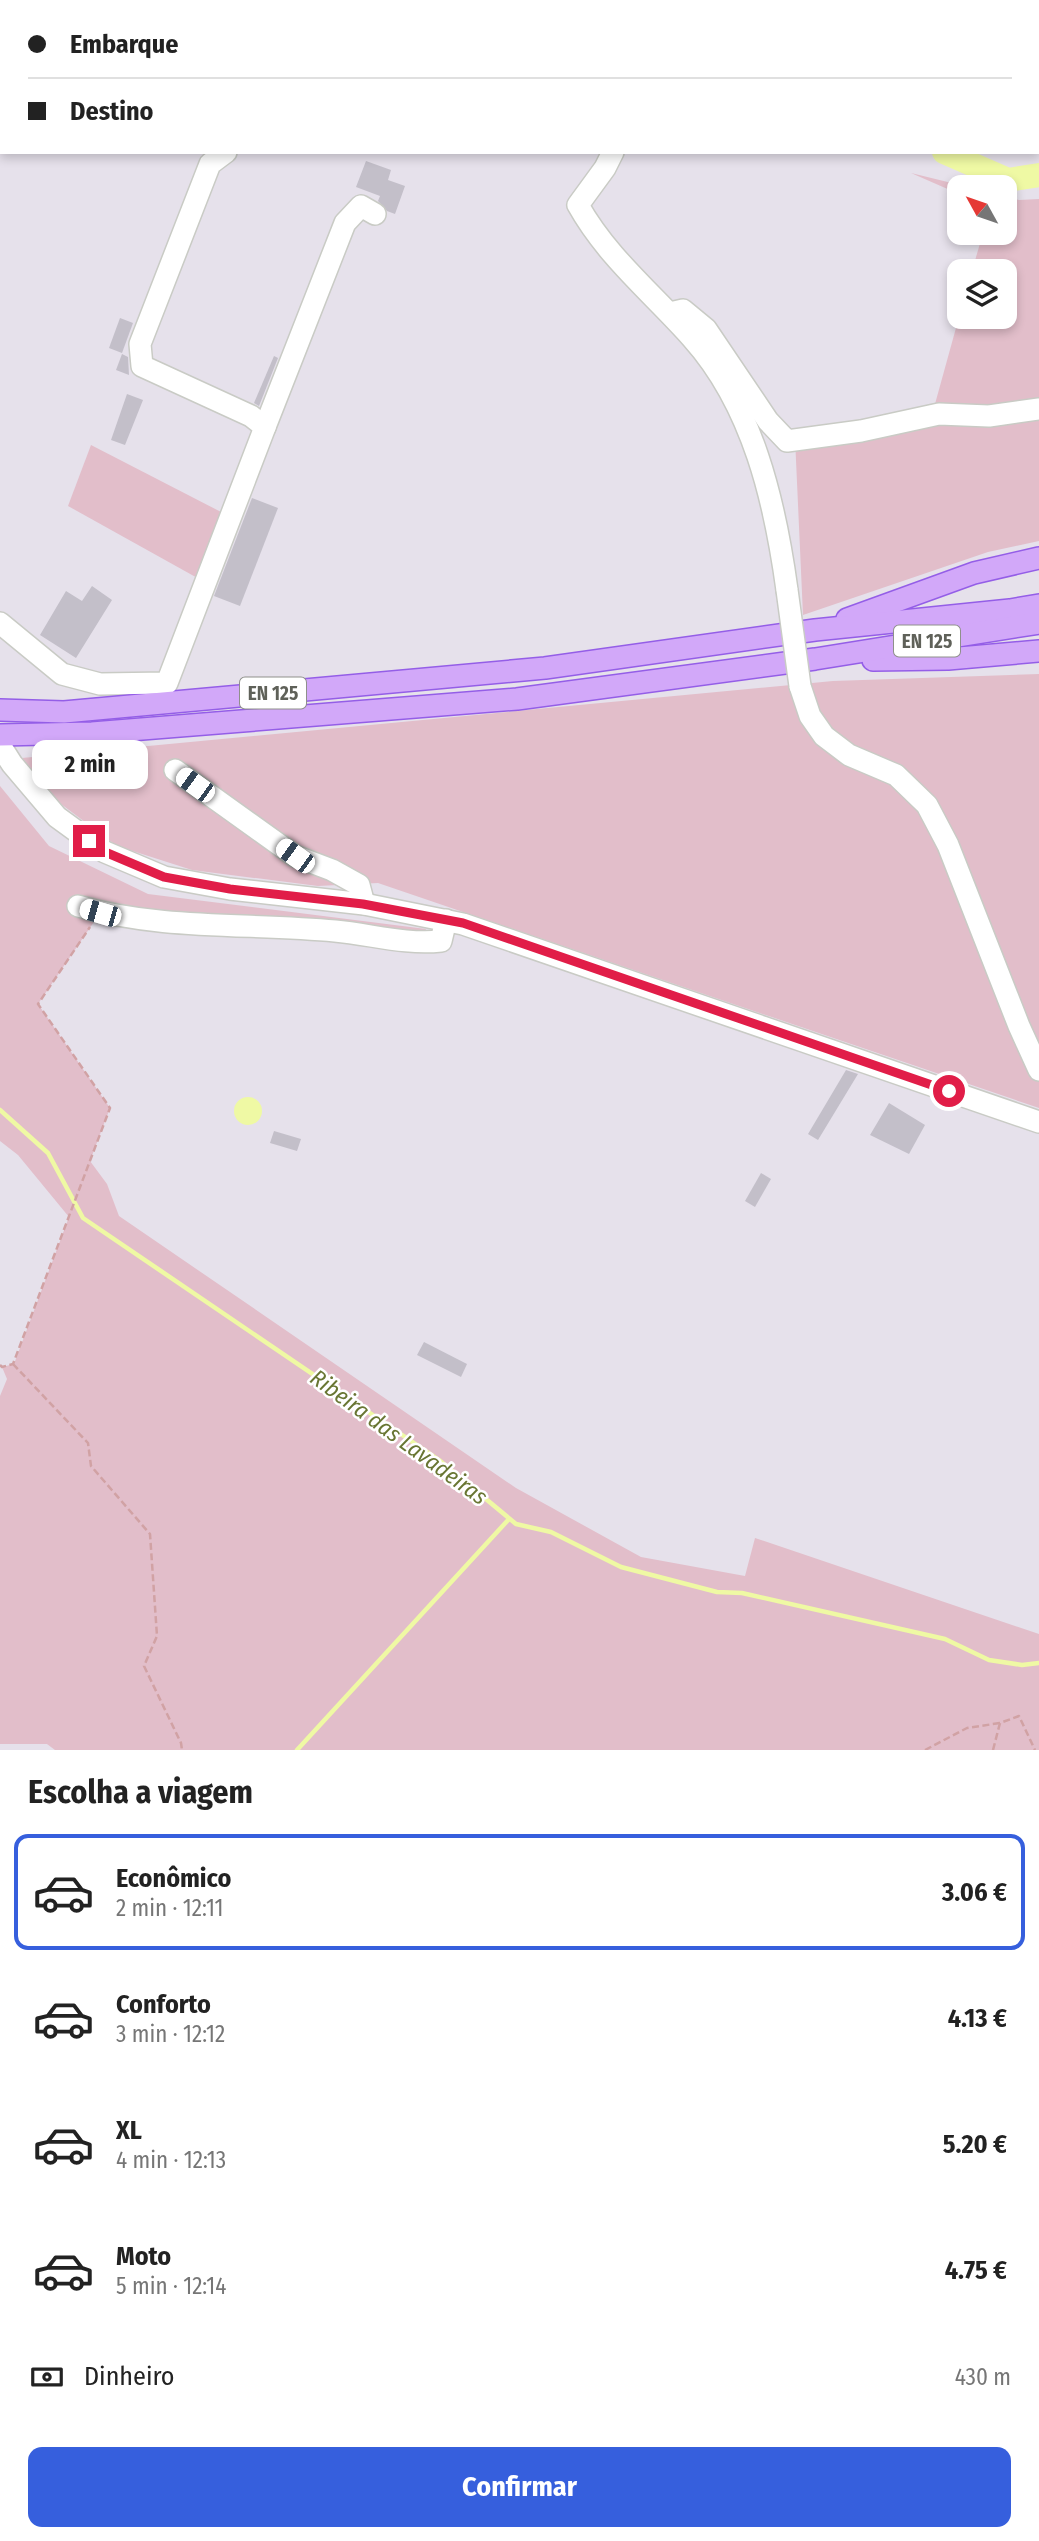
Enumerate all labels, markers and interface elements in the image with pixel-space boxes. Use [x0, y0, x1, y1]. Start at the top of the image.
text: Embarque [70, 29, 178, 60]
text: Destino [70, 96, 153, 127]
north arrow [947, 175, 1017, 245]
map controls [947, 175, 1017, 329]
button: layers [947, 259, 1017, 329]
road number: EN 125 [894, 626, 960, 656]
road number: EN 125 [240, 678, 306, 708]
callout: 2 min [31, 740, 147, 788]
text: 2 min [65, 750, 116, 778]
car [172, 764, 219, 806]
route end [73, 825, 105, 857]
car [272, 835, 319, 877]
car [77, 897, 124, 929]
route start [933, 1075, 965, 1107]
water label: Ribeira das Lavadeiras [305, 1363, 493, 1511]
text: Escolha a viagem [28, 1773, 253, 1811]
icon: car [32, 1861, 95, 1924]
text: Econômico [116, 1863, 231, 1894]
text: 3.06 € [942, 1877, 1007, 1908]
text: 2 min · 12:11 [116, 1894, 224, 1922]
icon: car [32, 1987, 95, 2050]
text: Conforto [116, 1989, 211, 2020]
text: 4.13 € [948, 2003, 1007, 2034]
text: 3 min · 12:12 [116, 2020, 225, 2048]
icon: car [32, 2113, 95, 2176]
text: XL [116, 2115, 142, 2146]
text: 5.20 € [943, 2129, 1007, 2160]
text: 4 min · 12:13 [116, 2146, 226, 2174]
icon: car [32, 2239, 95, 2302]
text: Moto [116, 2241, 171, 2272]
text: 4.75 € [945, 2255, 1007, 2286]
text: 5 min · 12:14 [116, 2272, 226, 2300]
icon: cash [28, 2358, 66, 2396]
text: Dinheiro [84, 2361, 174, 2392]
text: 430 m [955, 2363, 1011, 2391]
button: Confirmar [28, 2447, 1011, 2527]

